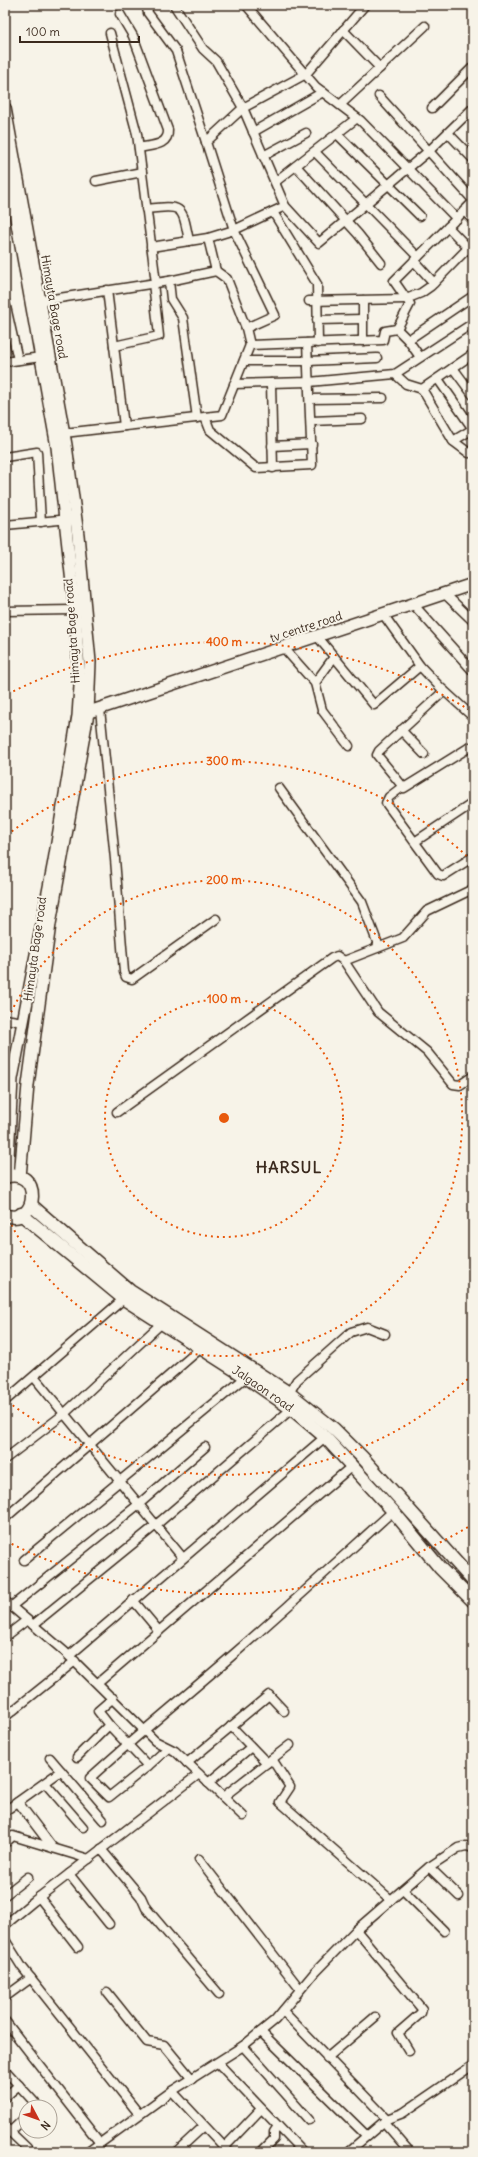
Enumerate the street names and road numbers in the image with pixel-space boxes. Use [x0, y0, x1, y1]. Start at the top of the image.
street label: Himayta Bage road [38, 254, 71, 360]
street label: Himayta Bage road [60, 578, 83, 684]
street label: tv centre road [268, 608, 344, 645]
street label: Himayta Bage road [20, 896, 49, 1002]
street label: Jalgaon road [230, 1362, 297, 1415]

